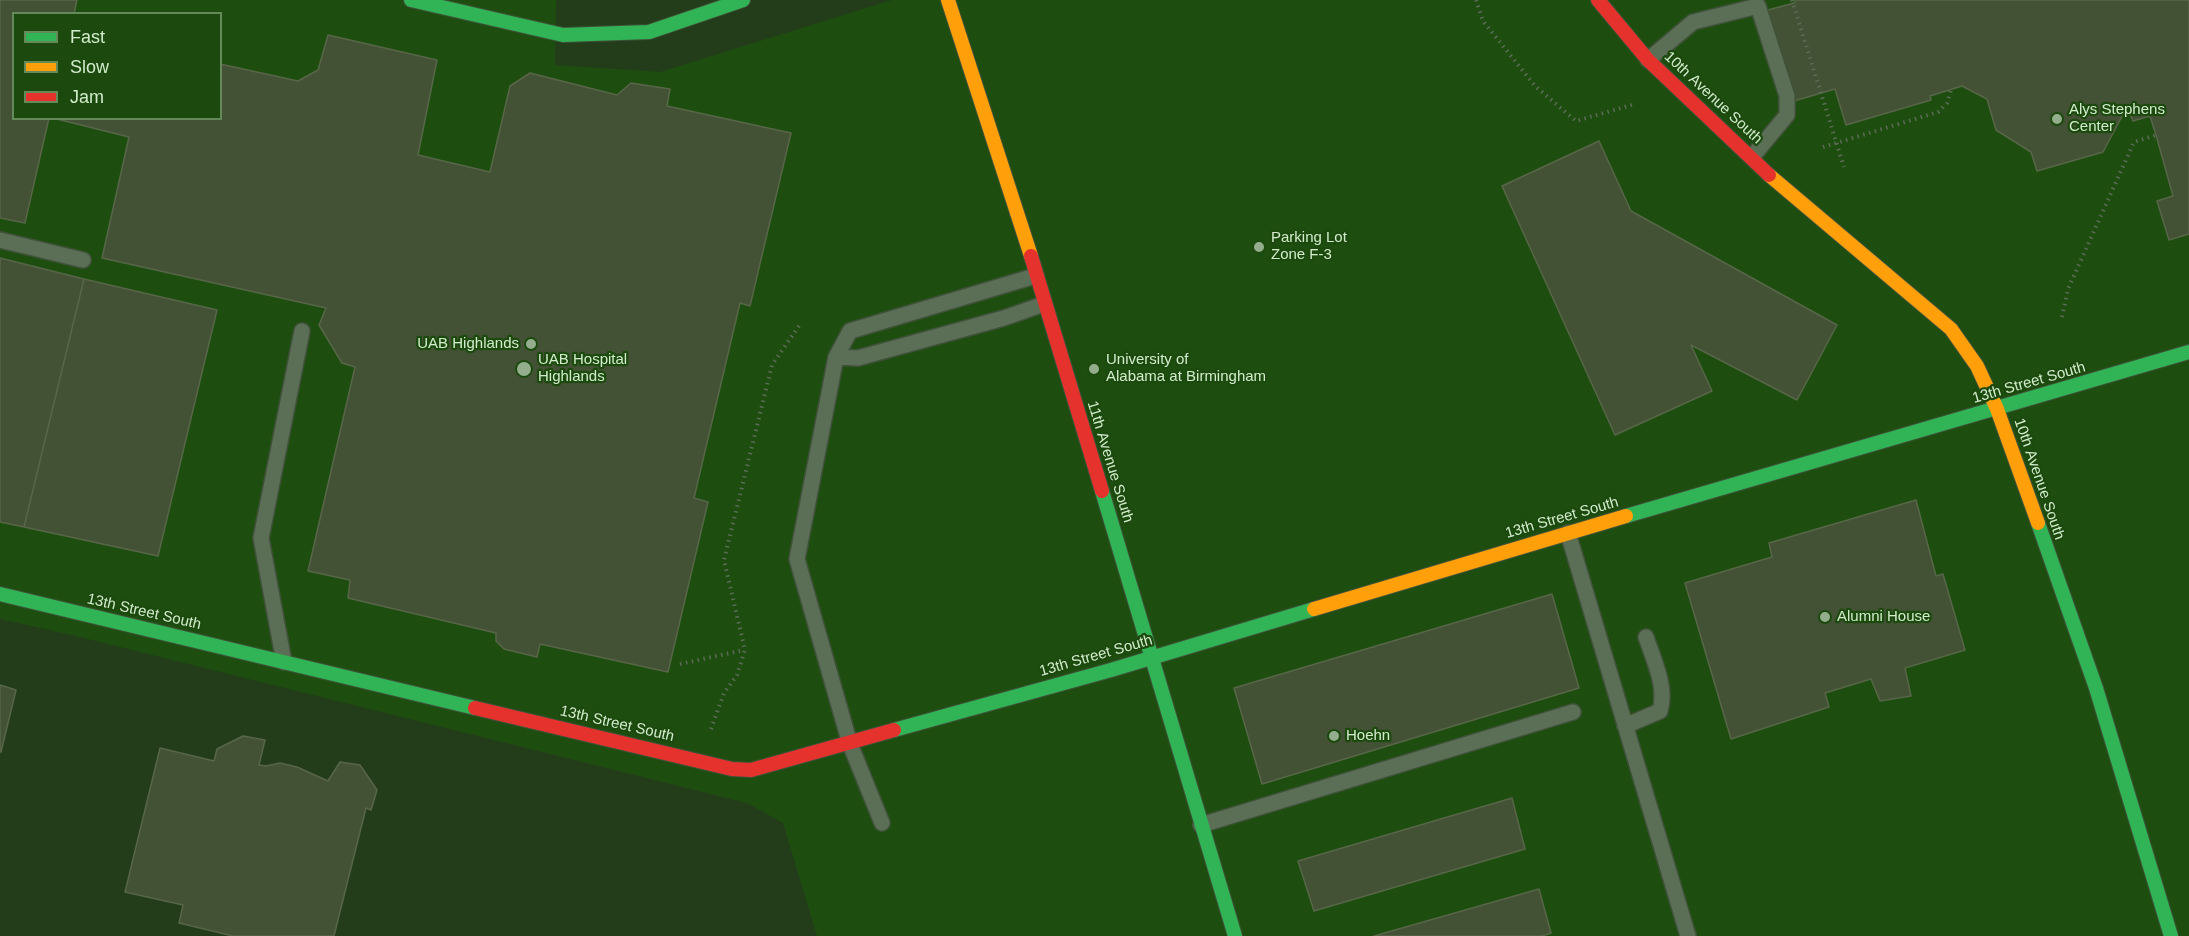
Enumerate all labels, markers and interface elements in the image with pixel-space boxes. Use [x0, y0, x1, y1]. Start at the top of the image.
legend [12, 12, 222, 120]
text: Fast [70, 27, 105, 47]
street label: 10th Avenue South [1660, 48, 1766, 148]
text: Slow [70, 57, 109, 77]
text: Jam [70, 87, 104, 107]
place label: Alys Stephens Center [2069, 101, 2165, 136]
marker: Alys Stephens Center [2050, 112, 2064, 126]
place label: Parking Lot Zone F-3 [1271, 229, 1347, 264]
marker: Parking Lot Zone F-3 [1252, 240, 1266, 254]
place label: UAB Highlands [417, 335, 519, 353]
marker: UAB Highlands [524, 337, 538, 351]
place label: UAB Hospital Highlands [538, 351, 627, 386]
place label: University of Alabama at Birmingham [1106, 351, 1266, 386]
street label: 13th Street South [1970, 358, 2088, 408]
marker: UAB Hospital Highlands [515, 360, 533, 378]
marker: University of Alabama at Birmingham [1087, 362, 1101, 376]
street label: 11th Avenue South [1083, 399, 1137, 525]
street label: 10th Avenue South [2010, 416, 2068, 542]
street label: 13th Street South [1503, 493, 1621, 543]
street label: 13th Street South [85, 590, 203, 634]
place label: Alumni House [1837, 608, 1930, 626]
marker: Alumni House [1818, 610, 1832, 624]
street label: 13th Street South [1037, 631, 1155, 681]
street label: 13th Street South [558, 702, 676, 746]
place label: Hoehn [1346, 727, 1390, 745]
marker: Hoehn [1327, 729, 1341, 743]

